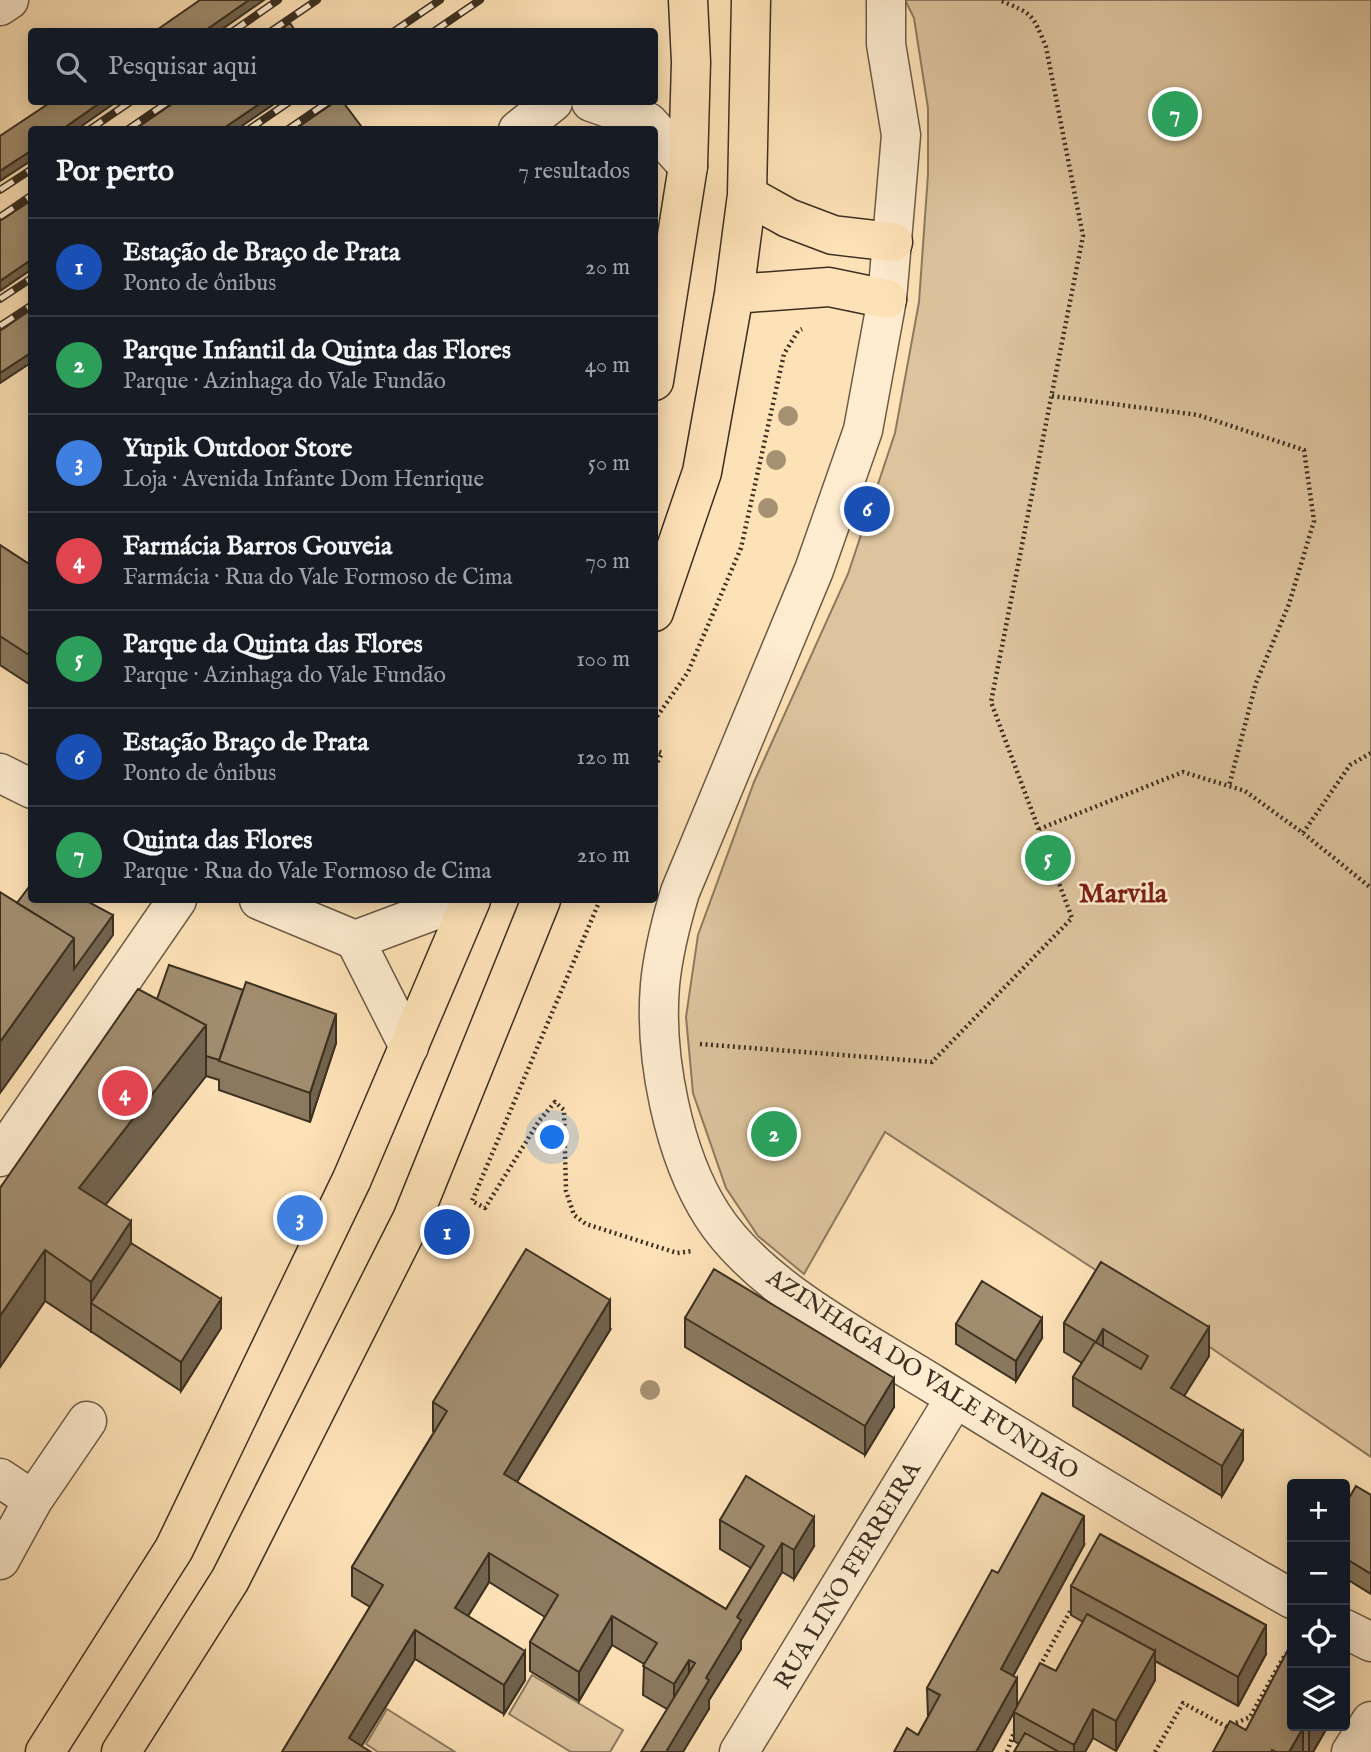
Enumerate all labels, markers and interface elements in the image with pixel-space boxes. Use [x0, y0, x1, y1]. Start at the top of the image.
search box [28, 28, 658, 105]
icon: search [52, 48, 90, 86]
text: Pesquisar aqui [108, 50, 257, 83]
pin: 7 [1152, 88, 1198, 140]
text: Por perto [56, 153, 174, 191]
text: 7 resultados [518, 157, 630, 186]
text: Estação de Braço de Prata [123, 236, 400, 269]
text: 1 [75, 253, 83, 282]
text: 20 m [585, 253, 630, 282]
text: Ponto de ônibus [123, 269, 276, 298]
text: Parque Infantil da Quinta das Flores [123, 334, 511, 367]
text: 2 [74, 351, 84, 380]
text: 40 m [585, 351, 630, 380]
text: Parque · Azinhaga do Vale Fundão [123, 367, 446, 396]
text: Yupik Outdoor Store [123, 432, 352, 465]
text: 3 [75, 449, 83, 478]
text: 50 m [588, 449, 630, 478]
text: Loja · Avenida Infante Dom Henrique [123, 465, 484, 494]
pin: 6 [844, 483, 890, 535]
text: Farmácia Barros Gouveia [123, 530, 392, 563]
text: 4 [73, 547, 85, 576]
text: 70 m [585, 547, 630, 576]
text: Farmácia · Rua do Vale Formoso de Cima [123, 563, 512, 592]
text: Parque da Quinta das Flores [123, 628, 423, 661]
text: 5 [75, 645, 83, 674]
text: 100 m [576, 645, 630, 674]
text: Parque · Azinhaga do Vale Fundão [123, 661, 446, 690]
text: Estação Braço de Prata [123, 726, 369, 759]
text: 6 [74, 743, 84, 772]
text: 120 m [577, 743, 630, 772]
text: Ponto de ônibus [123, 759, 276, 788]
text: Quinta das Flores [123, 824, 312, 857]
pin: 5 [1025, 832, 1071, 884]
text: 7 [74, 841, 84, 870]
text: 210 m [577, 841, 630, 870]
text: Parque · Rua do Vale Formoso de Cima [123, 857, 492, 886]
district label: Marvila [1079, 877, 1168, 912]
pin: 4 [102, 1067, 148, 1119]
pin: 2 [751, 1108, 797, 1160]
your location [535, 1120, 569, 1154]
pin: 3 [277, 1192, 323, 1244]
pin: 1 [424, 1206, 470, 1258]
street label: AZINHAGA DO VALE FUNDÃO [759, 1262, 1084, 1488]
street label: RUA LINO FERREIRA [768, 1455, 929, 1695]
map controls [1287, 1479, 1350, 1731]
button: + [1287, 1479, 1350, 1542]
button: − [1287, 1542, 1350, 1605]
button: locate [1287, 1605, 1350, 1668]
button: layers [1287, 1668, 1350, 1731]

